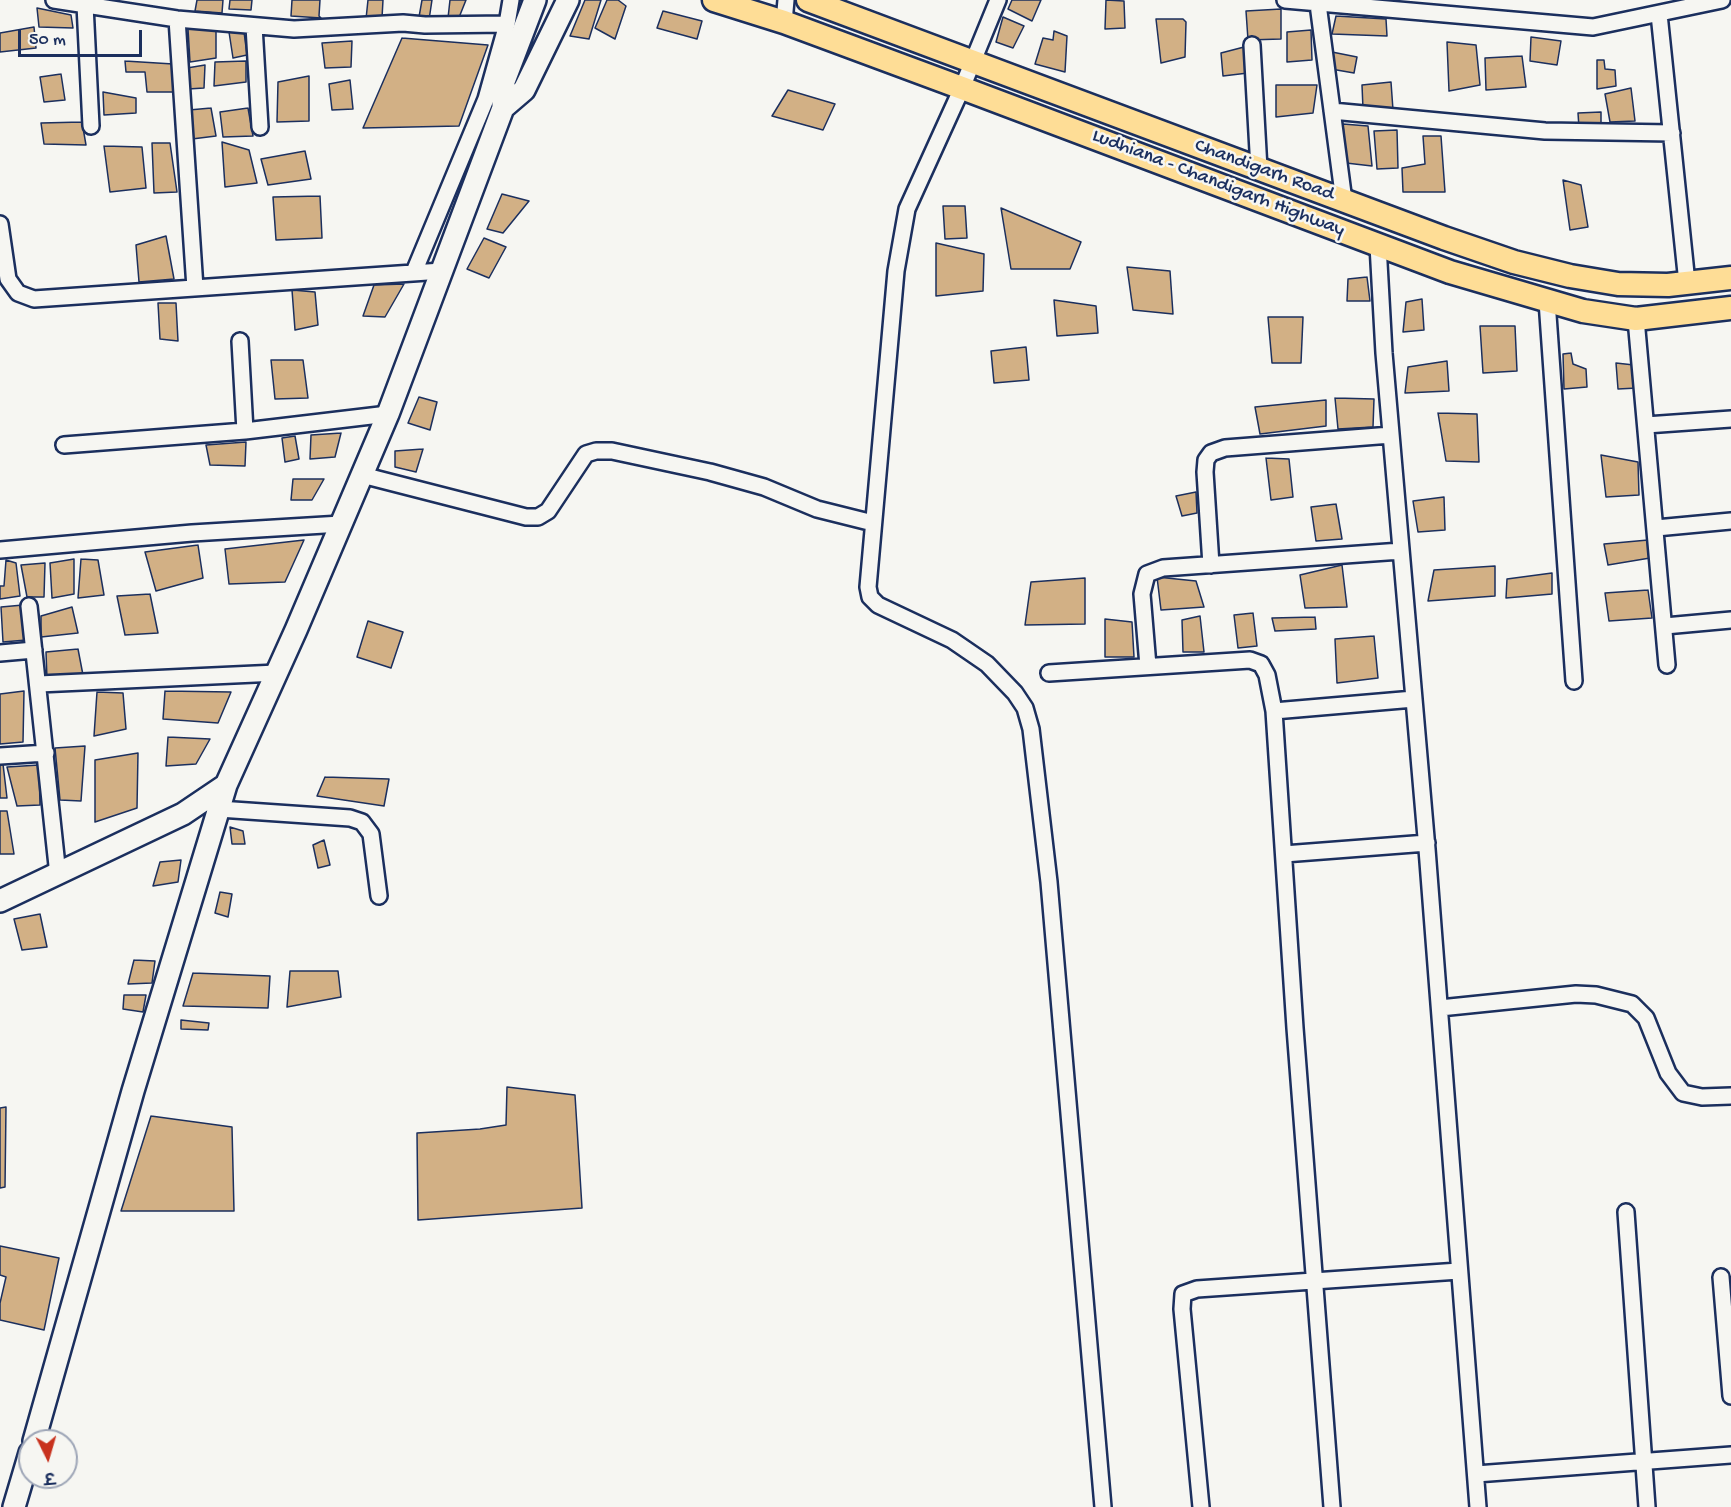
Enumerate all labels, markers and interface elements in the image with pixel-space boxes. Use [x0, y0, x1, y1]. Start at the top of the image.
scale bar [21, 18, 146, 56]
text: 50 m [29, 30, 66, 51]
street label: Ludhiana - Chandigarh Highway [1088, 125, 1348, 243]
street label: Chandigarh Road [1191, 135, 1337, 207]
north arrow [18, 1429, 78, 1489]
text: उ [43, 1466, 56, 1485]

